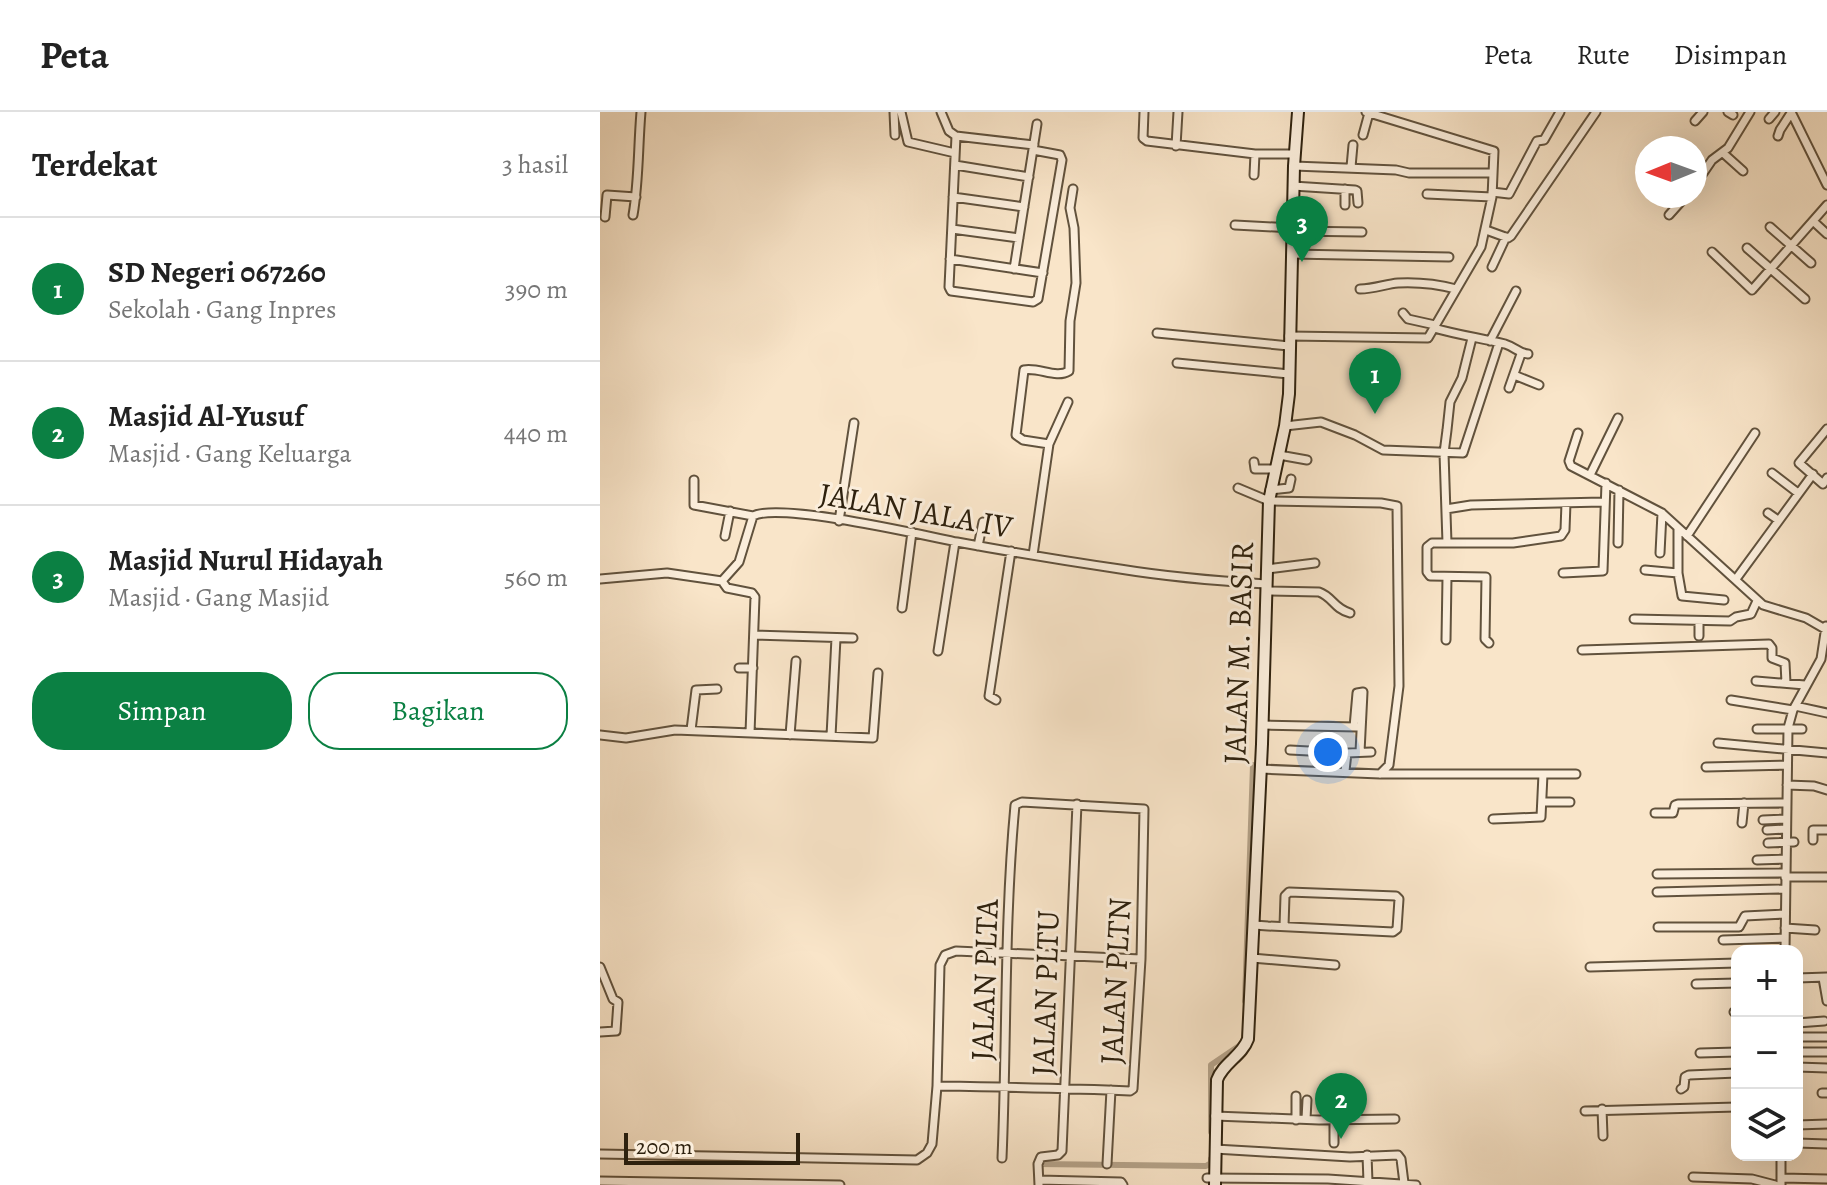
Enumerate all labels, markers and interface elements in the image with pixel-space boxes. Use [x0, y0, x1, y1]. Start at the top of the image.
text: Peta [40, 29, 109, 81]
text: Peta [1484, 36, 1533, 74]
text: Rute [1577, 36, 1630, 74]
text: Disimpan [1674, 36, 1787, 74]
north arrow [1635, 136, 1707, 208]
text: Terdekat [32, 141, 158, 188]
text: 3 hasil [502, 147, 568, 182]
pin: 3 [1276, 196, 1328, 262]
text: SD Negeri 067260 [108, 252, 326, 292]
text: 1 [53, 272, 63, 307]
text: 390 m [505, 272, 568, 307]
text: Sekolah · Gang Inpres [108, 292, 337, 327]
pin: 1 [1349, 348, 1401, 414]
text: Masjid Al-Yusuf [108, 396, 304, 436]
text: 2 [52, 416, 64, 451]
text: 440 m [504, 416, 568, 451]
text: Masjid · Gang Keluarga [108, 436, 352, 471]
street label: JALAN JALA IV [816, 471, 1017, 549]
text: Masjid Nurul Hidayah [108, 540, 383, 580]
street label: JALAN M. BASIR [1212, 541, 1264, 765]
text: 3 [52, 560, 64, 595]
text: 560 m [504, 560, 568, 595]
text: Masjid · Gang Masjid [108, 580, 329, 615]
button: Simpan [32, 672, 292, 750]
button: Bagikan [308, 672, 568, 750]
your location [1308, 732, 1348, 772]
street label: JALAN PLTN [1089, 896, 1141, 1066]
street label: JALAN PLTA [959, 897, 1009, 1062]
street label: JALAN PLTU [1020, 909, 1070, 1077]
map controls [1731, 945, 1803, 1161]
button: + [1731, 945, 1803, 1017]
button: − [1731, 1017, 1803, 1089]
pin: 2 [1315, 1073, 1367, 1139]
button: layers [1731, 1089, 1803, 1161]
scale bar [624, 1129, 800, 1165]
text: 200 m [636, 1132, 693, 1162]

